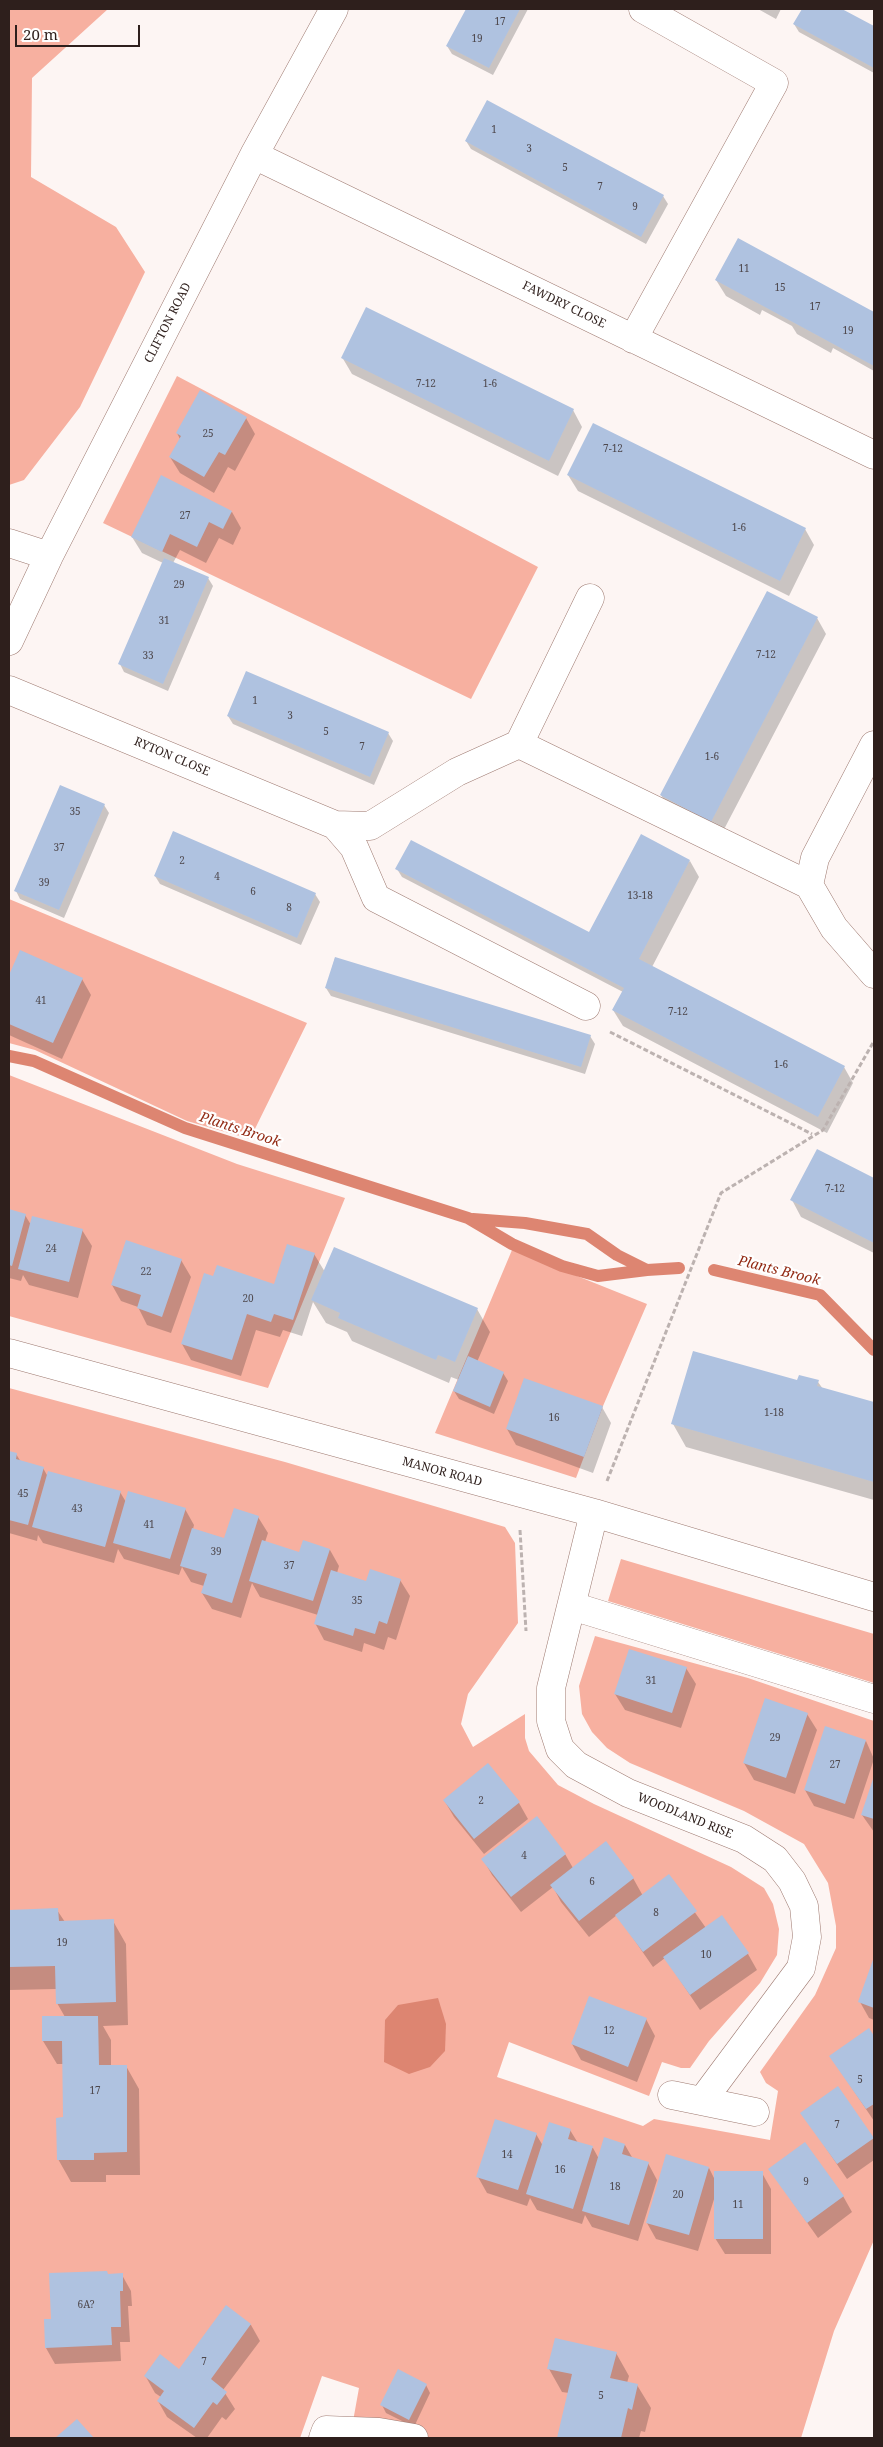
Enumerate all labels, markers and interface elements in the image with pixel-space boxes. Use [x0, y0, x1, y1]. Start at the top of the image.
scale bar [18, 15, 142, 47]
house number: 17 [494, 16, 506, 28]
text: 20 m [23, 24, 58, 44]
house number: 19 [471, 33, 483, 45]
house number: 1 [491, 124, 497, 136]
house number: 3 [526, 143, 532, 155]
house number: 5 [562, 162, 568, 174]
house number: 7 [597, 181, 603, 193]
house number: 9 [632, 201, 638, 213]
house number: 11 [738, 263, 750, 275]
street label: FAWDRY CLOSE [520, 279, 608, 331]
street label: CLIFTON ROAD [142, 280, 194, 366]
house number: 15 [774, 282, 786, 294]
house number: 17 [809, 301, 821, 313]
house number: 19 [842, 325, 854, 337]
house number: 7-12 [416, 378, 436, 390]
house number: 1-6 [483, 378, 497, 390]
house number: 25 [202, 428, 214, 440]
house number: 7-12 [603, 443, 623, 455]
house number: 27 [179, 510, 191, 522]
house number: 1-6 [732, 522, 746, 534]
house number: 29 [173, 579, 185, 591]
house number: 31 [158, 615, 170, 627]
house number: 7-12 [756, 649, 776, 661]
house number: 33 [142, 650, 154, 662]
house number: 1 [252, 695, 258, 707]
house number: 3 [287, 710, 293, 722]
house number: 5 [323, 726, 329, 738]
street label: RYTON CLOSE [132, 735, 212, 779]
house number: 7 [359, 741, 365, 753]
house number: 1-6 [705, 751, 719, 763]
house number: 35 [69, 806, 81, 818]
house number: 37 [53, 842, 65, 854]
house number: 2 [179, 855, 185, 867]
house number: 4 [214, 871, 220, 883]
house number: 39 [38, 877, 50, 889]
house number: 6 [250, 886, 256, 898]
house number: 13-18 [627, 890, 653, 902]
house number: 8 [286, 902, 292, 914]
house number: 41 [35, 995, 47, 1007]
house number: 7-12 [668, 1006, 688, 1018]
house number: 1-6 [774, 1059, 788, 1071]
water label: Plants Brook [197, 1109, 283, 1151]
house number: 7-12 [825, 1183, 845, 1195]
house number: 24 [45, 1243, 57, 1255]
water label: Plants Brook [736, 1253, 822, 1289]
house number: 22 [140, 1266, 152, 1278]
house number: 20 [242, 1293, 254, 1305]
house number: 1-18 [764, 1407, 784, 1419]
house number: 16 [548, 1412, 560, 1424]
street label: MANOR ROAD [400, 1454, 484, 1490]
house number: 45 [17, 1488, 29, 1500]
house number: 43 [71, 1503, 83, 1515]
house number: 41 [143, 1519, 155, 1531]
house number: 39 [210, 1546, 222, 1558]
house number: 37 [283, 1560, 295, 1572]
house number: 35 [351, 1595, 363, 1607]
house number: 31 [645, 1675, 657, 1687]
house number: 29 [769, 1732, 781, 1744]
house number: 27 [829, 1759, 841, 1771]
street label: WOODLAND RISE [635, 1790, 735, 1842]
house number: 2 [478, 1795, 484, 1807]
house number: 4 [521, 1850, 527, 1862]
house number: 6 [589, 1876, 595, 1888]
house number: 8 [653, 1907, 659, 1919]
house number: 19 [56, 1937, 68, 1949]
house number: 10 [700, 1949, 712, 1961]
house number: 12 [603, 2025, 615, 2037]
house number: 5 [857, 2074, 863, 2086]
house number: 17 [89, 2085, 101, 2097]
house number: 7 [834, 2119, 840, 2131]
house number: 14 [501, 2149, 513, 2161]
house number: 16 [554, 2164, 566, 2176]
house number: 9 [803, 2176, 809, 2188]
house number: 18 [609, 2181, 621, 2193]
house number: 20 [672, 2189, 684, 2201]
house number: 11 [732, 2199, 744, 2211]
house number: 6A? [78, 2299, 94, 2311]
house number: 7 [201, 2356, 207, 2368]
house number: 5 [598, 2390, 604, 2402]

